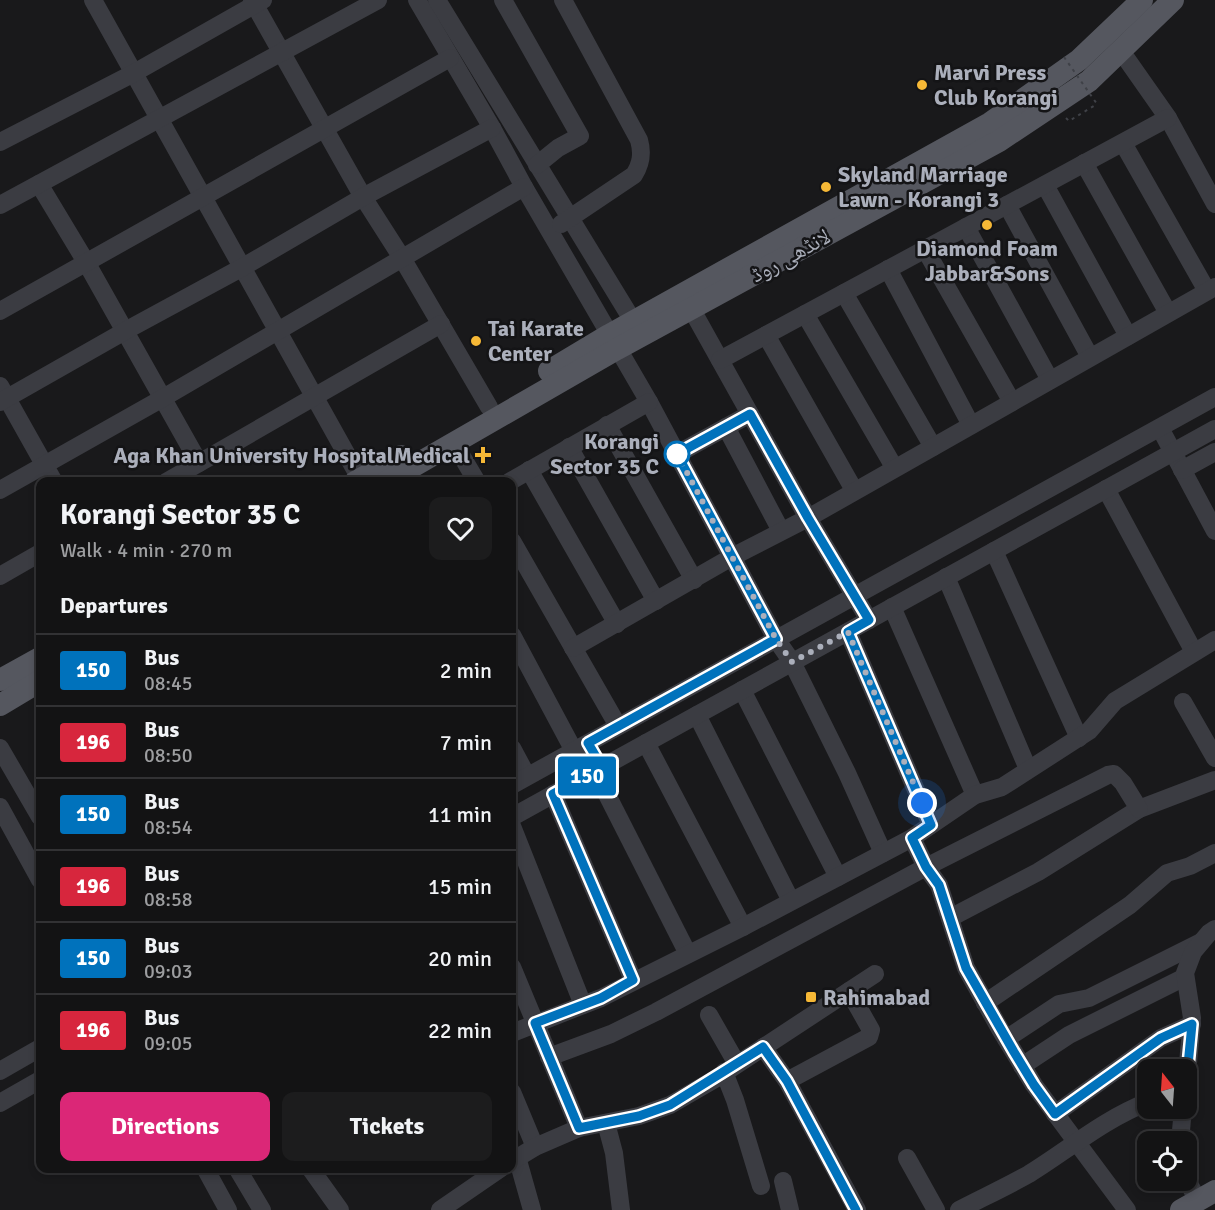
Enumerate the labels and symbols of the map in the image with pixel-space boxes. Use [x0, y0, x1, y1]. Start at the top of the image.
place label: Marvi Press Club Korangi [934, 59, 1058, 111]
marker: Marvi Press Club Korangi [915, 78, 929, 92]
place label: Skyland Marriage Lawn - Korangi 3 [838, 161, 1008, 213]
marker: Skyland Marriage Lawn - Korangi 3 [819, 180, 833, 194]
marker: Diamond Foam Jabbar&Sons [980, 218, 994, 232]
street label: لانڈھی روڈ [746, 223, 835, 288]
place label: Diamond Foam Jabbar&Sons [916, 235, 1058, 287]
place label: Tai Karate Center [488, 315, 584, 367]
marker: Tai Karate Center [469, 334, 483, 348]
place label: Korangi Sector 35 C [550, 428, 659, 480]
marker: Korangi Sector 35 C [664, 441, 690, 467]
place label: Aga Khan University HospitalMedical [113, 442, 470, 469]
marker: Aga Khan University HospitalMedical [474, 446, 492, 464]
line badge: 150 [552, 756, 622, 796]
your location [907, 788, 937, 818]
place label: Rahimabad [823, 984, 930, 1011]
marker: Rahimabad [804, 990, 818, 1004]
north arrow [1137, 1059, 1197, 1119]

